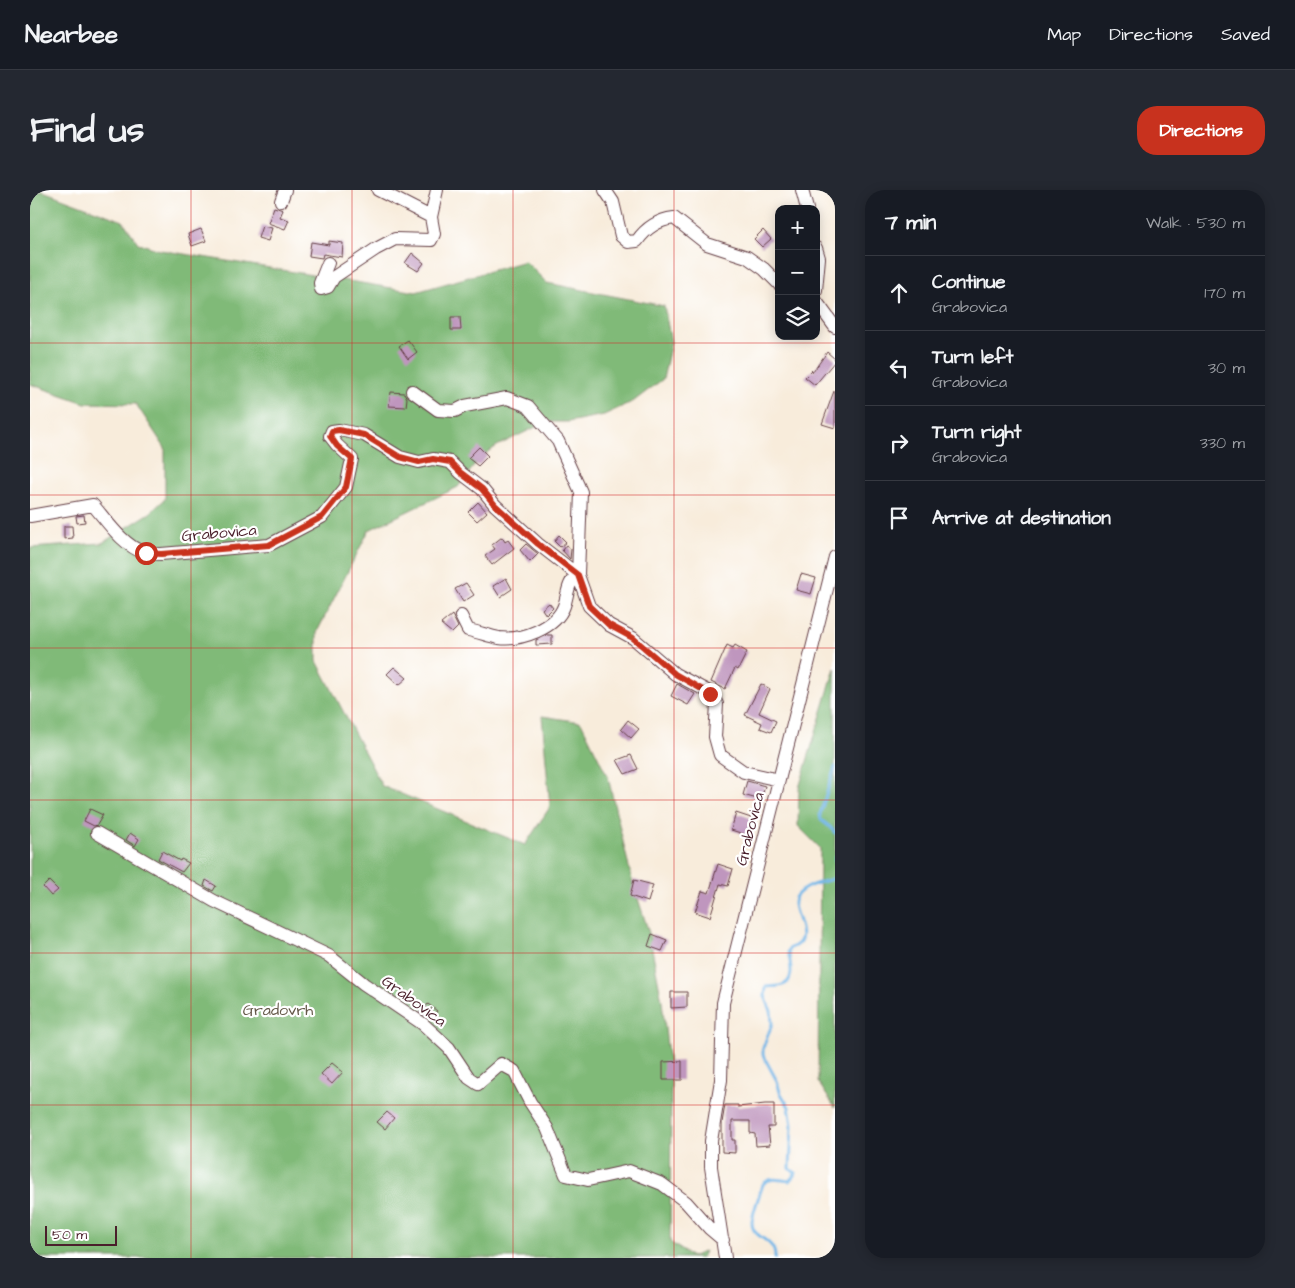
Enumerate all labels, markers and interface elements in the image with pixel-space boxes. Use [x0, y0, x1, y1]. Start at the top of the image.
text: Nearbee [25, 18, 118, 52]
text: Map [1047, 22, 1081, 47]
text: Directions [1109, 22, 1193, 47]
text: Saved [1221, 22, 1270, 47]
text: Find us [30, 106, 144, 155]
button: Directions [1137, 106, 1265, 155]
map controls [775, 205, 820, 340]
button: + [775, 205, 820, 250]
text: 7 min [885, 208, 936, 237]
text: Walk · 530 m [1146, 212, 1245, 234]
button: − [775, 250, 820, 295]
text: Continue [932, 269, 1006, 296]
icon: ahead [885, 279, 913, 307]
text: 170 m [1204, 282, 1245, 304]
button: layers [775, 295, 820, 340]
text: Grabovica [932, 296, 1007, 318]
text: Turn left [932, 344, 1013, 371]
icon: left [885, 354, 913, 382]
text: 30 m [1208, 357, 1245, 379]
text: Grabovica [932, 371, 1007, 393]
text: Turn right [932, 419, 1021, 446]
icon: right [885, 429, 913, 457]
text: 330 m [1200, 432, 1245, 454]
text: Grabovica [932, 446, 1007, 468]
icon: arrive [885, 504, 913, 532]
text: Arrive at destination [932, 505, 1111, 532]
street label: Grabovica [181, 519, 257, 547]
route start [135, 542, 158, 565]
route end [699, 683, 722, 706]
street label: Grabovica [730, 790, 770, 868]
street label: Grabovica [377, 970, 451, 1032]
park label: Gradovrh [243, 999, 313, 1021]
scale bar [45, 1223, 118, 1246]
text: 50 m [52, 1225, 87, 1245]

